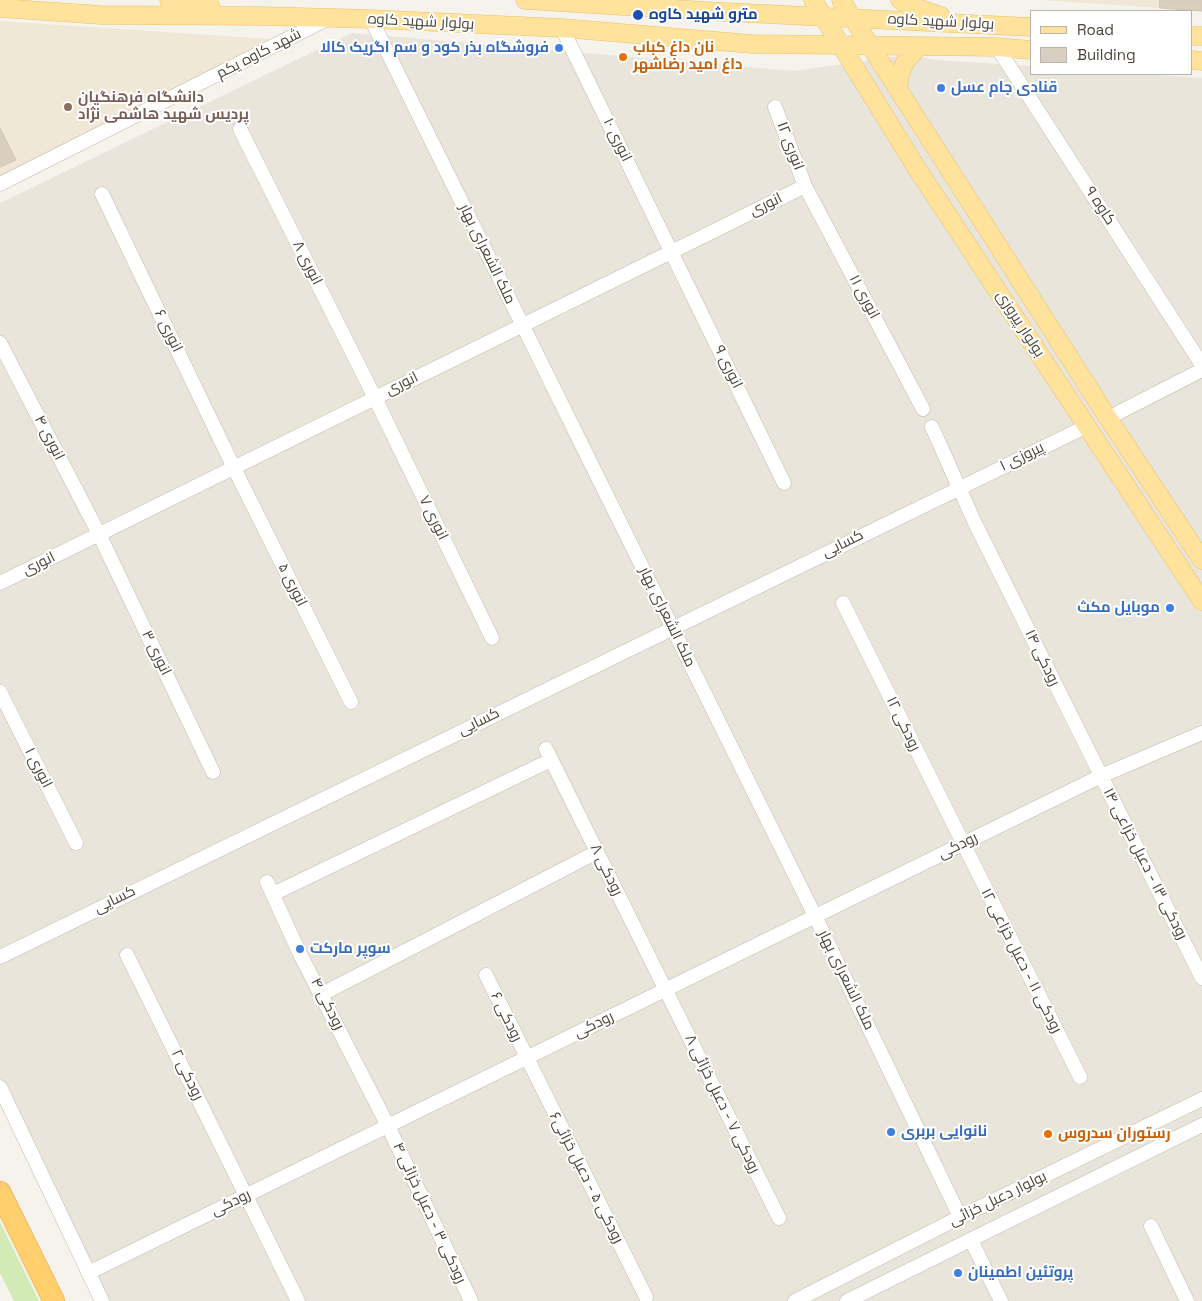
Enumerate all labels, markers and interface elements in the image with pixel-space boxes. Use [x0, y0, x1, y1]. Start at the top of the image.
place label: مترو شهید کاوه [649, 6, 758, 24]
marker: مترو شهید کاوه [631, 8, 645, 22]
street label: بولوار شهید کاوه [367, 10, 475, 34]
street label: بولوار شهید کاوه [887, 10, 995, 34]
legend [1030, 10, 1192, 75]
text: Road [1077, 20, 1114, 39]
street label: شهد کاوه یکم [214, 25, 304, 83]
place label: فروشگاه بذر کود و سم اگریک کالا [320, 39, 549, 57]
place label: نان داغ کباب داغ امید رضاشهر [633, 39, 742, 74]
marker: فروشگاه بذر کود و سم اگریک کالا [553, 42, 565, 54]
text: Building [1077, 45, 1136, 64]
marker: نان داغ کباب داغ امید رضاشهر [617, 51, 629, 63]
place label: قنادی جام عسل [951, 79, 1058, 97]
marker: قنادی جام عسل [935, 82, 947, 94]
place label: دانشگاه فرهنگیان پردیس شهید هاشمی نژاد [78, 89, 249, 124]
marker: دانشگاه فرهنگیان پردیس شهید هاشمی نژاد [62, 101, 74, 113]
street label: انوری ۱۰ [599, 115, 635, 165]
street label: انوری ۱۲ [773, 119, 807, 173]
street label: کاوه ۹ [1081, 183, 1119, 229]
street label: انوری [747, 189, 785, 221]
street label: ملک الشعرای بهار [455, 201, 519, 307]
street label: انوری ۸ [288, 238, 326, 288]
street label: انوری ۱۱ [845, 272, 883, 322]
street label: بولوار پیروزی [992, 287, 1048, 361]
street label: انوری ۶ [150, 307, 186, 355]
street label: انوری ۹ [710, 343, 746, 391]
street label: انوری [383, 368, 421, 400]
street label: انوری ۴ [30, 413, 68, 463]
street label: پیروزی ۱ [997, 439, 1047, 475]
street label: انوری ۷ [415, 493, 451, 543]
street label: کسایی [819, 526, 867, 562]
street label: انوری [20, 548, 58, 580]
street label: انوری ۵ [274, 560, 310, 610]
street label: ملک الشعرای بهار [635, 564, 699, 670]
place label: موبایل مکث [1077, 599, 1160, 617]
marker: موبایل مکث [1164, 602, 1176, 614]
street label: انوری ۳ [137, 627, 175, 679]
street label: رودکی ۱۴ [1021, 627, 1063, 689]
street label: رودکی ۱۲ [882, 694, 924, 754]
street label: کسایی [455, 704, 503, 740]
street label: انوری ۱ [20, 745, 56, 791]
street label: رودکی ۱۳ - دعبل خزاعی ۱۴ [1099, 785, 1191, 943]
street label: رودکی [935, 829, 981, 863]
street label: رودکی ۸ [586, 841, 626, 899]
street label: کسایی [91, 882, 139, 918]
street label: رودکی ۱۱ - دعبل خزاعی ۱۲ [977, 886, 1065, 1036]
street label: ملک الشعرای بهار [814, 927, 878, 1033]
place label: سوپر مارکت [310, 940, 391, 958]
marker: سوپر مارکت [294, 943, 306, 955]
street label: رودکی ۴ [306, 975, 348, 1033]
street label: رودکی ۶ [486, 989, 526, 1045]
street label: رودکی [571, 1008, 617, 1042]
street label: رودکی ۷ - دعبل خزائی ۸ [681, 1032, 763, 1176]
street label: رودکی ۲ [167, 1047, 207, 1103]
street label: رودکی ۵ - دعبل خزائی۶ [545, 1109, 627, 1247]
place label: نانوایی بربری [901, 1123, 987, 1141]
place label: رستوران سدروس [1058, 1125, 1171, 1143]
marker: نانوایی بربری [885, 1126, 897, 1138]
marker: رستوران سدروس [1042, 1128, 1054, 1140]
street label: رودکی ۳ - دعبل خزائی ۴ [388, 1140, 470, 1286]
street label: بولوار دعبل خزائی [946, 1168, 1050, 1230]
street label: رودکی [208, 1186, 254, 1220]
place label: پروتئین اطمینان [968, 1264, 1073, 1282]
marker: پروتئین اطمینان [952, 1267, 964, 1279]

